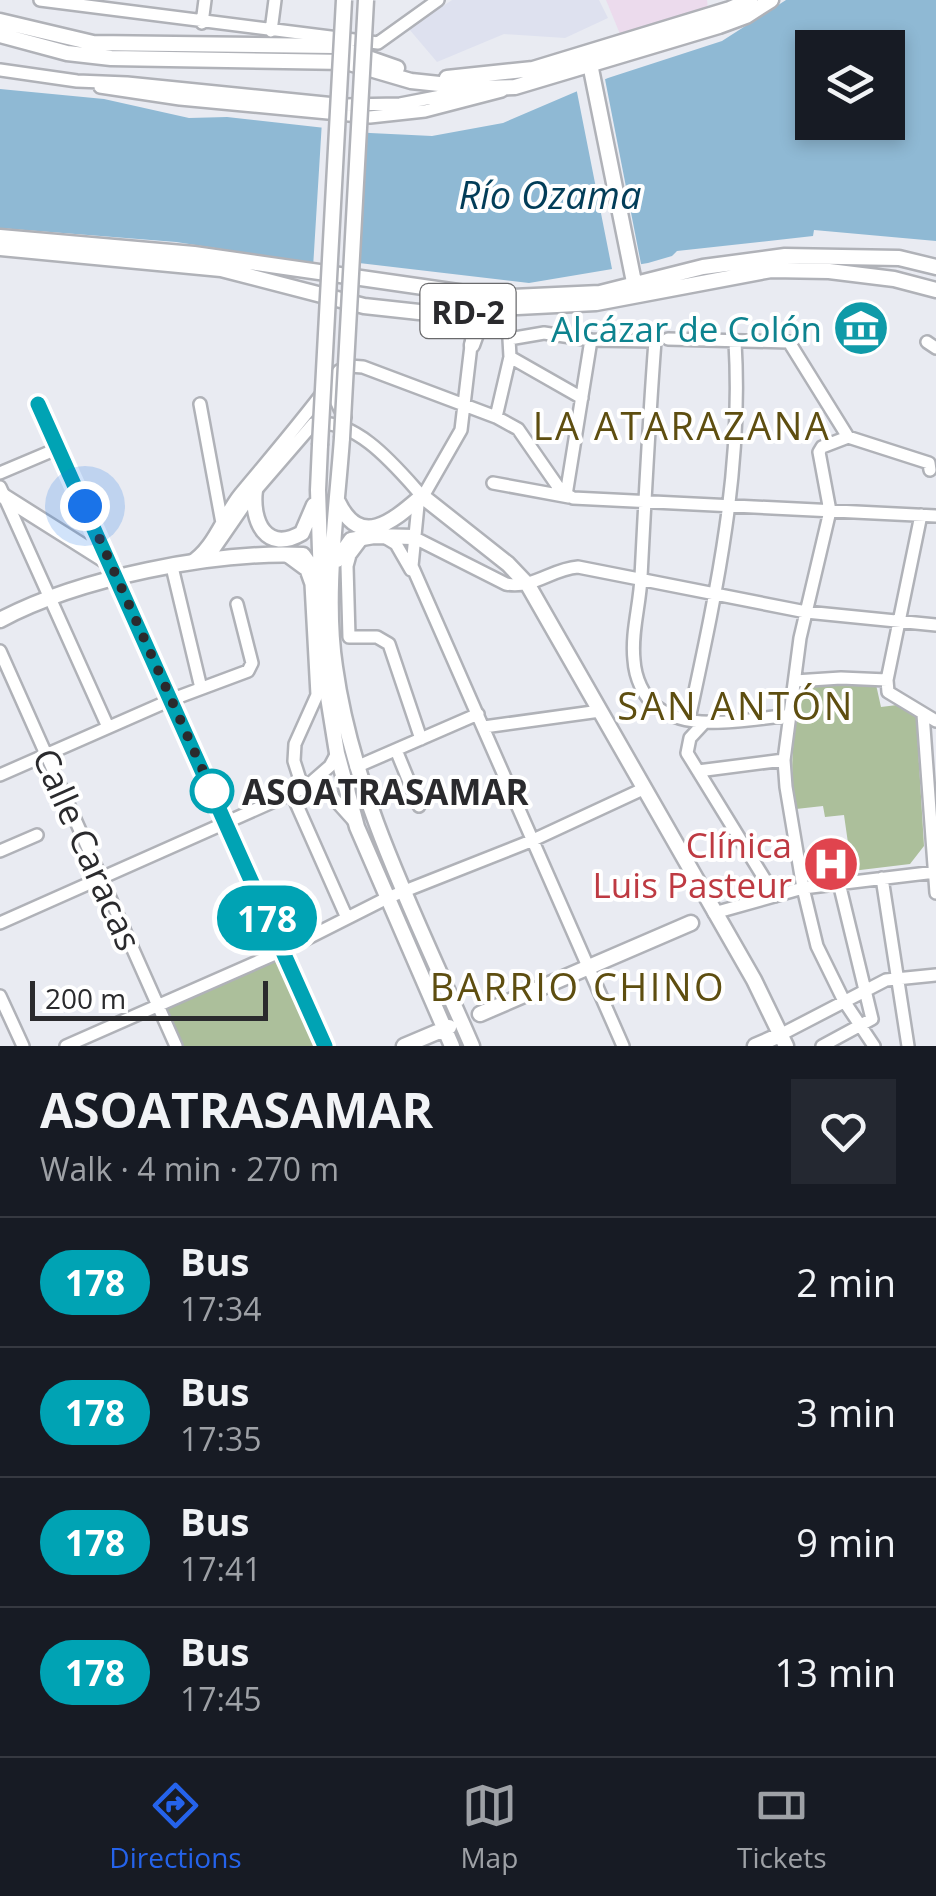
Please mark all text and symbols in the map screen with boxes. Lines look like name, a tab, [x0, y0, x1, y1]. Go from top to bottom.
map controls	[795, 30, 905, 140]
button: layers	[795, 30, 905, 140]
water label: Río Ozama	[459, 168, 641, 220]
road number: RD-2	[420, 284, 516, 338]
museum icon: Alcázar de Colón	[831, 298, 891, 358]
place label: Alcázar de Colón	[551, 305, 822, 352]
district label: LA ATARAZANA	[533, 399, 831, 451]
your location	[60, 481, 110, 531]
district label: SAN ANTÓN	[617, 679, 855, 731]
street label: Calle Caracas	[23, 741, 153, 957]
place label: ASOATRASAMAR	[242, 768, 530, 815]
marker: ASOATRASAMAR	[191, 770, 233, 812]
place label: Clínica Luis Pasteur	[593, 821, 792, 908]
hospital icon: Clínica Luis Pasteur	[801, 834, 861, 894]
line badge: 178	[210, 886, 324, 950]
text: 178	[237, 895, 297, 942]
district label: BARRIO CHINO	[430, 960, 726, 1012]
scale bar	[30, 976, 268, 1020]
text: 200 m	[45, 979, 126, 1017]
text: ASOATRASAMAR	[40, 1077, 433, 1142]
button: heart	[791, 1079, 896, 1184]
text: Walk · 4 min · 270 m	[40, 1147, 339, 1190]
text: Bus	[180, 1235, 249, 1287]
text: 2 min	[796, 1256, 896, 1308]
text: 178	[65, 1259, 125, 1306]
text: 17:34	[180, 1287, 262, 1330]
text: Bus	[180, 1365, 249, 1417]
text: 3 min	[796, 1386, 896, 1438]
text: 178	[65, 1389, 125, 1436]
text: 17:35	[180, 1417, 262, 1460]
text: Bus	[180, 1495, 249, 1547]
text: 9 min	[796, 1516, 896, 1568]
text: 178	[65, 1519, 125, 1566]
text: 17:41	[180, 1547, 262, 1590]
text: Bus	[180, 1625, 249, 1677]
text: 13 min	[775, 1646, 896, 1698]
text: 178	[65, 1649, 125, 1696]
text: 17:45	[180, 1677, 262, 1720]
tab: Directions	[109, 1778, 242, 1876]
tab: Map	[460, 1778, 518, 1876]
tab: Tickets	[737, 1778, 827, 1876]

